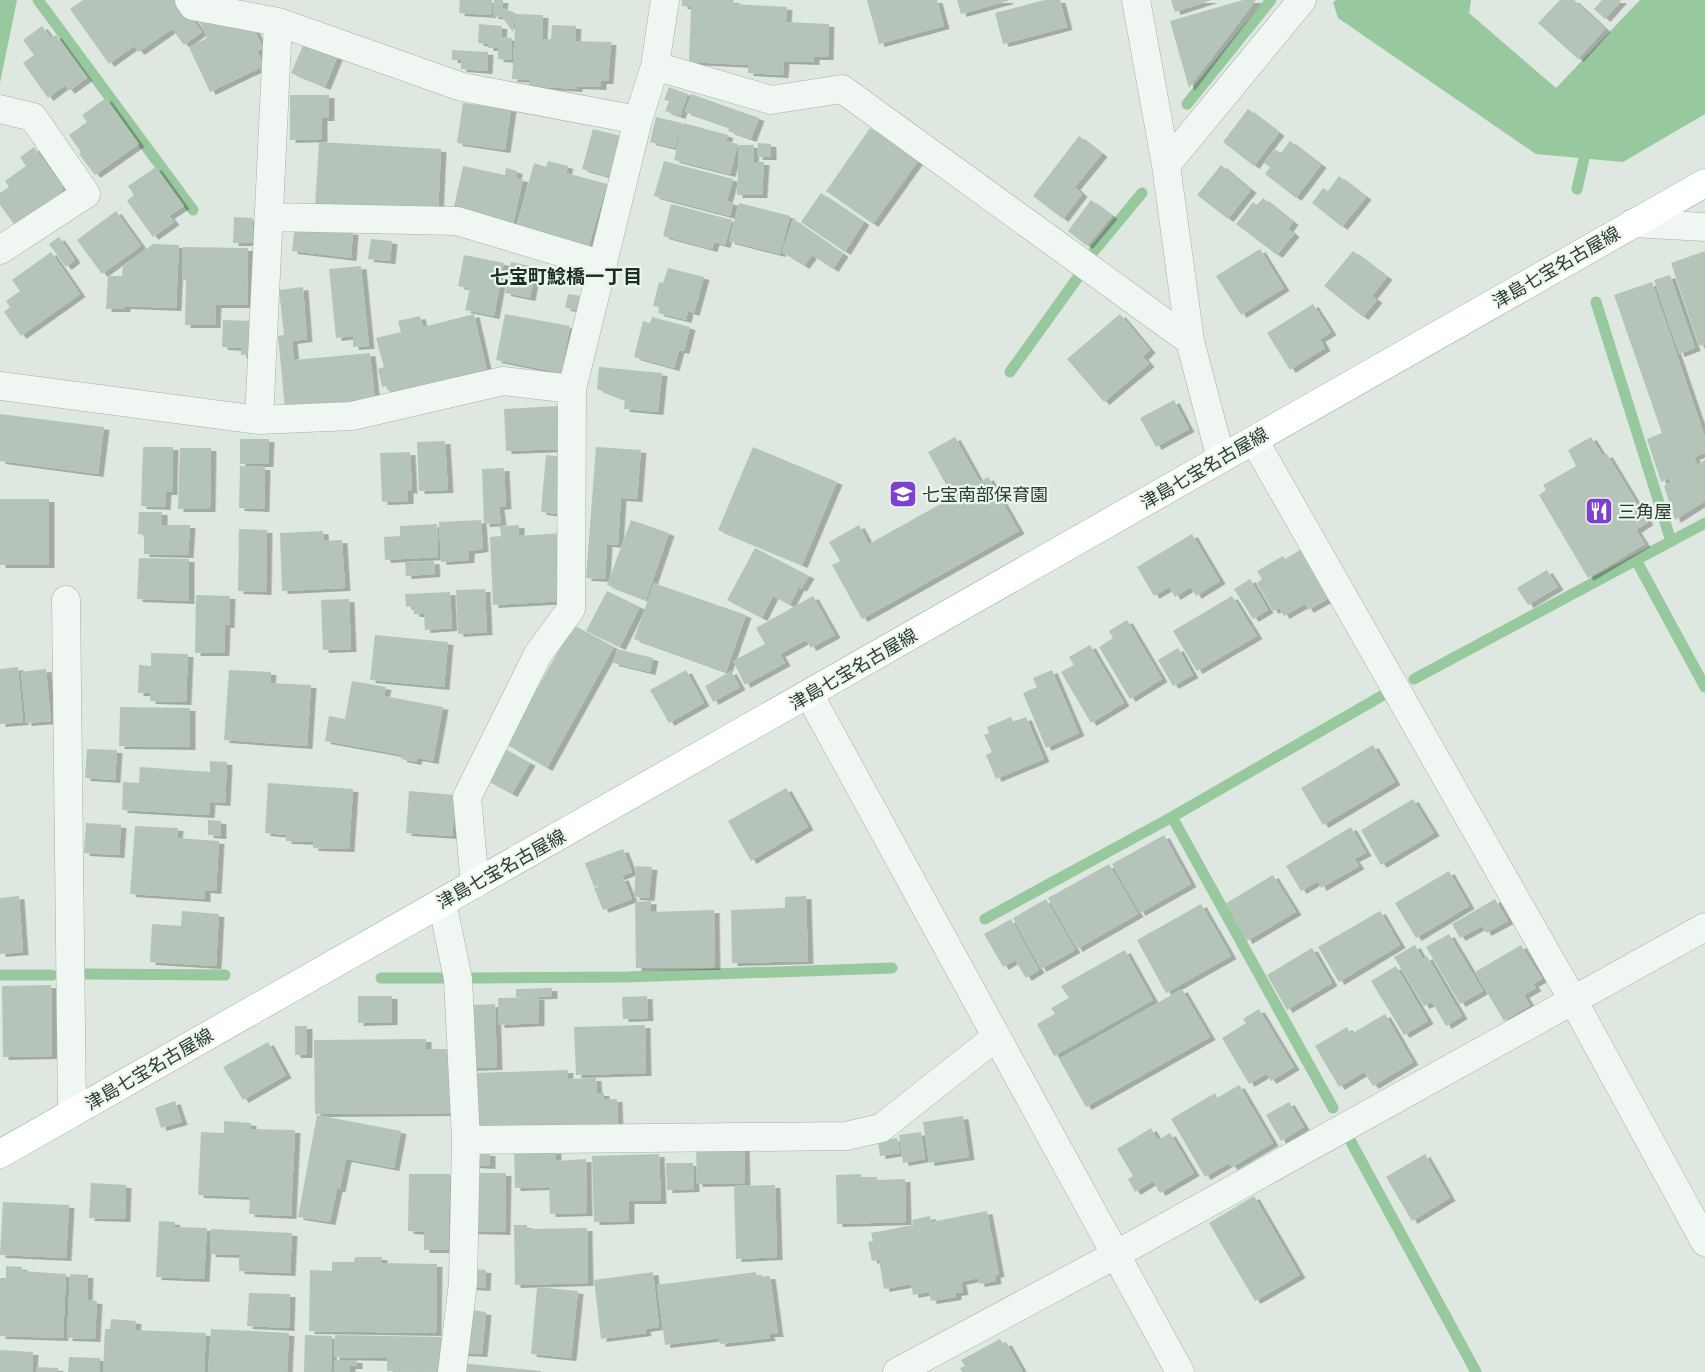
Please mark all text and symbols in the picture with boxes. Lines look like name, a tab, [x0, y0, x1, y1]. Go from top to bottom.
street label: 津島七宝名古屋線	[1488, 222, 1624, 312]
district label: 七宝町鯰橋一丁目	[490, 265, 642, 287]
street label: 津島七宝名古屋線	[1136, 423, 1272, 513]
school or university icon: 七宝南部保育園	[888, 479, 918, 509]
place label: 七宝南部保育園	[922, 484, 1048, 505]
restaurant icon: 三角屋	[1584, 496, 1614, 526]
place label: 三角屋	[1618, 501, 1672, 522]
street label: 津島七宝名古屋線	[785, 624, 921, 714]
street label: 津島七宝名古屋線	[433, 825, 569, 913]
street label: 津島七宝名古屋線	[81, 1024, 217, 1114]

